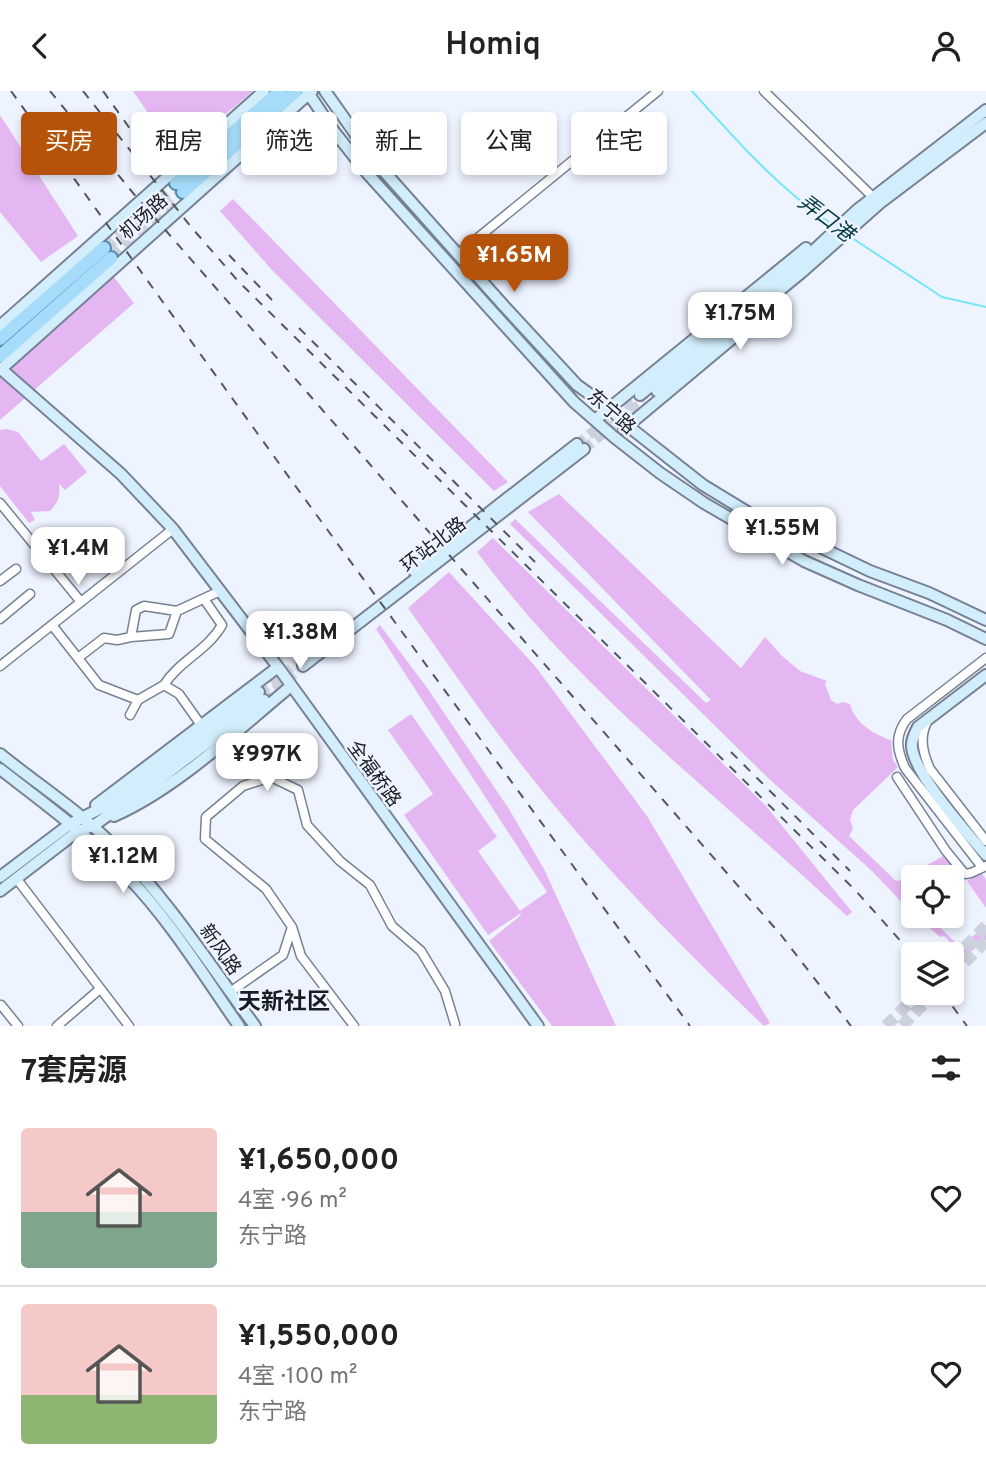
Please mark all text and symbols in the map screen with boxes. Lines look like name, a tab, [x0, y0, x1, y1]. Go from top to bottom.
text: Homiq	[445, 26, 541, 66]
icon: back	[21, 27, 59, 65]
icon: person	[927, 27, 965, 65]
chip: 买房	[21, 112, 117, 175]
chip: 租房	[131, 112, 227, 175]
chip: 筛选	[241, 112, 337, 175]
chip: 新上	[351, 112, 447, 175]
chip: 公寓	[461, 112, 557, 175]
chip: 住宅	[571, 112, 667, 175]
street label: 机场路	[115, 189, 174, 245]
water label: 弄口港	[792, 189, 861, 251]
pin: ¥1.65M	[457, 235, 571, 294]
text: ¥1.65M	[476, 242, 552, 271]
pin: ¥1.75M	[683, 293, 797, 352]
text: ¥1.75M	[704, 300, 776, 329]
street label: 东宁路	[581, 385, 640, 440]
pin: ¥1.55M	[725, 507, 839, 567]
street label: 环站北路	[397, 513, 472, 578]
text: ¥1.55M	[744, 515, 820, 544]
pin: ¥1.4M	[29, 527, 127, 587]
text: ¥1.4M	[47, 535, 109, 564]
pin: ¥1.38M	[243, 611, 357, 671]
text: ¥1.38M	[262, 619, 338, 648]
pin: ¥997K	[218, 733, 316, 793]
street label: 全福桥路	[341, 736, 405, 812]
text: ¥997K	[232, 741, 302, 770]
pin: ¥1.12M	[66, 835, 180, 895]
text: ¥1.12M	[88, 843, 158, 872]
map controls	[901, 865, 964, 1005]
button: locate	[901, 865, 964, 928]
street label: 新风路	[193, 920, 246, 980]
button: layers	[901, 942, 964, 1005]
district label: 天新社区	[238, 989, 330, 1018]
icon: filters	[927, 1049, 965, 1087]
text: 7套房源	[21, 1054, 127, 1091]
text: ¥1,650,000	[238, 1143, 399, 1180]
icon: home	[77, 1156, 161, 1240]
icon: heart	[927, 1179, 965, 1217]
text: 4室 · 96 m²	[238, 1187, 347, 1216]
text: 东宁路	[238, 1223, 307, 1252]
text: ¥1,550,000	[238, 1319, 399, 1356]
icon: home	[77, 1332, 161, 1416]
icon: heart	[927, 1355, 965, 1393]
text: 4室 · 100 m²	[238, 1363, 357, 1392]
text: 东宁路	[238, 1399, 307, 1428]

